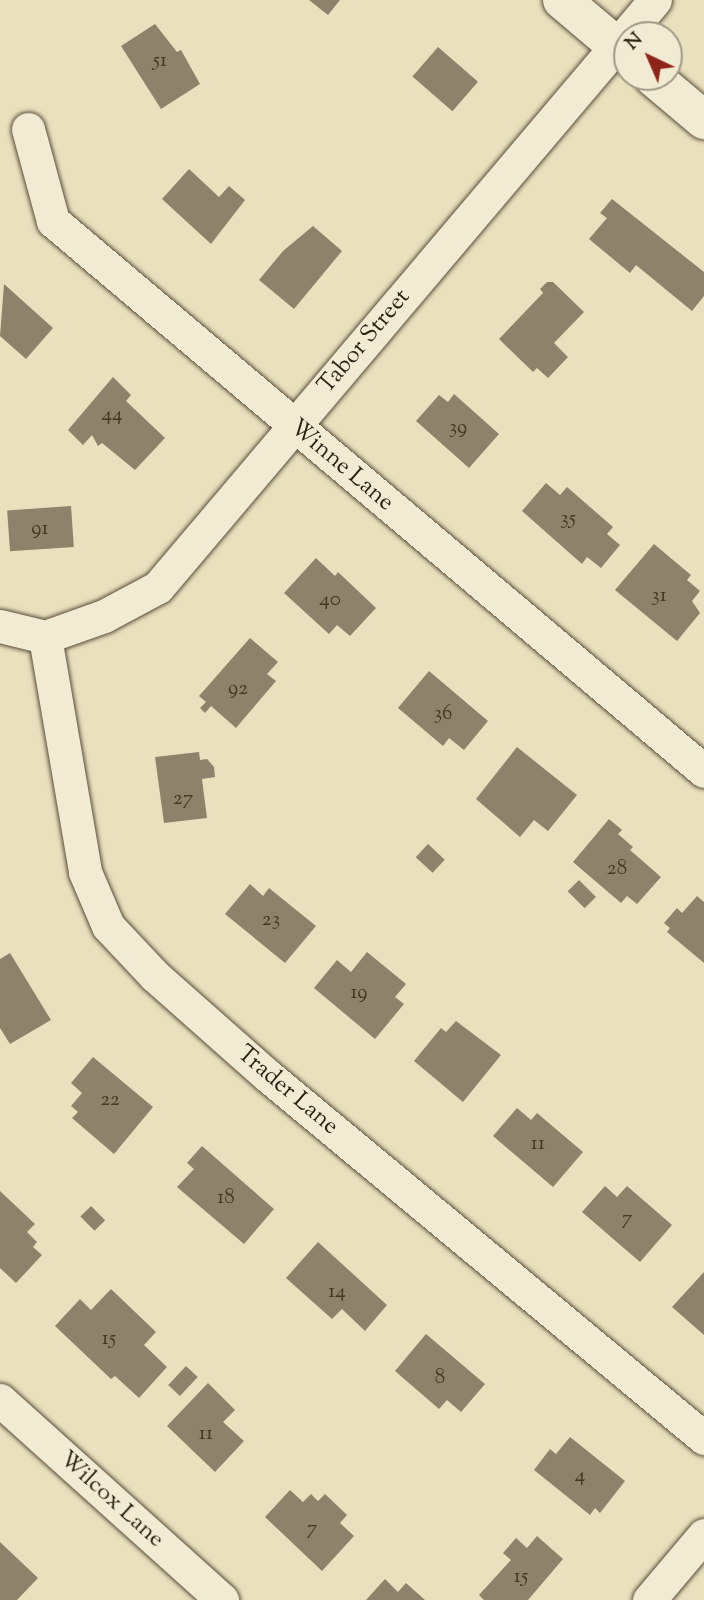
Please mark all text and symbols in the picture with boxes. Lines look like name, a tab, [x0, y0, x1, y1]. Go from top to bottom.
north arrow	[613, 21, 683, 91]
text: N	[620, 27, 649, 57]
house number: 51	[153, 48, 167, 74]
street label: Tabor Street	[313, 284, 417, 400]
house number: 44	[101, 402, 123, 428]
street label: Winne Lane	[283, 414, 399, 518]
house number: 39	[449, 415, 467, 441]
house number: 35	[560, 506, 576, 532]
house number: 91	[31, 516, 49, 542]
house number: 31	[651, 583, 667, 609]
house number: 40	[319, 587, 341, 613]
house number: 92	[228, 676, 248, 702]
house number: 36	[434, 701, 452, 727]
house number: 27	[173, 786, 193, 812]
house number: 28	[607, 856, 627, 882]
house number: 23	[262, 907, 280, 933]
house number: 19	[350, 980, 368, 1006]
street label: Trader Lane	[230, 1040, 344, 1142]
house number: 22	[100, 1087, 120, 1113]
house number: 11	[531, 1131, 545, 1157]
house number: 18	[217, 1185, 235, 1211]
house number: 7	[622, 1206, 632, 1232]
house number: 14	[328, 1279, 346, 1305]
house number: 15	[102, 1326, 116, 1352]
house number: 8	[435, 1365, 445, 1391]
house number: 11	[199, 1421, 213, 1447]
street label: Wilcox Lane	[53, 1445, 169, 1555]
house number: 4	[575, 1463, 585, 1489]
house number: 7	[307, 1516, 317, 1542]
house number: 15	[514, 1564, 528, 1590]

